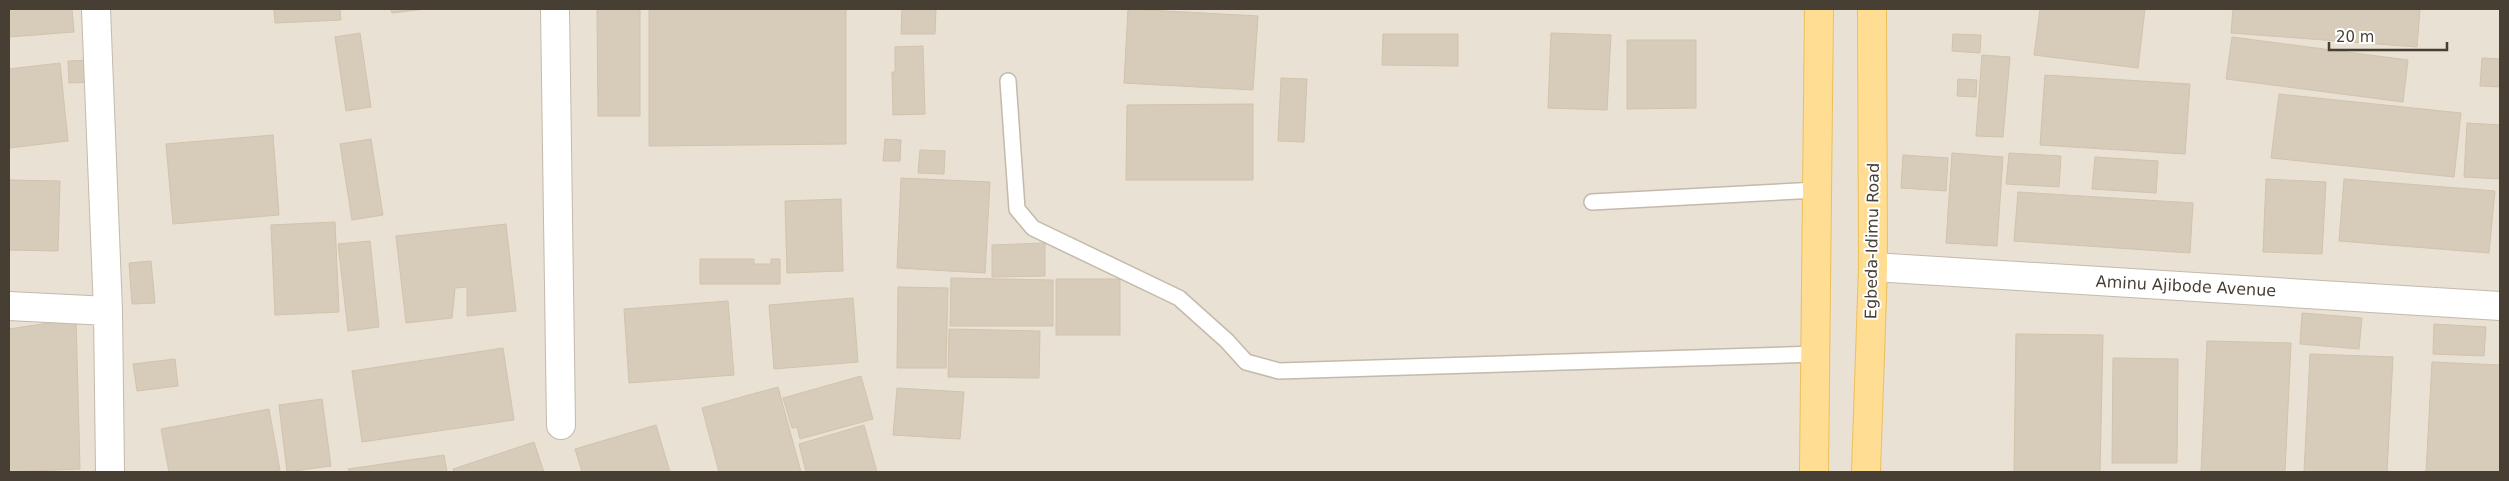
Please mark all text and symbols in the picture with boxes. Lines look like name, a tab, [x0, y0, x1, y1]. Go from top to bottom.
scale bar	[2329, 20, 2446, 52]
text: 20 m	[2336, 28, 2374, 46]
street label: Egbeda-Idimu Road	[1861, 163, 1883, 319]
street label: Aminu Ajibode Avenue	[2095, 272, 2277, 300]

